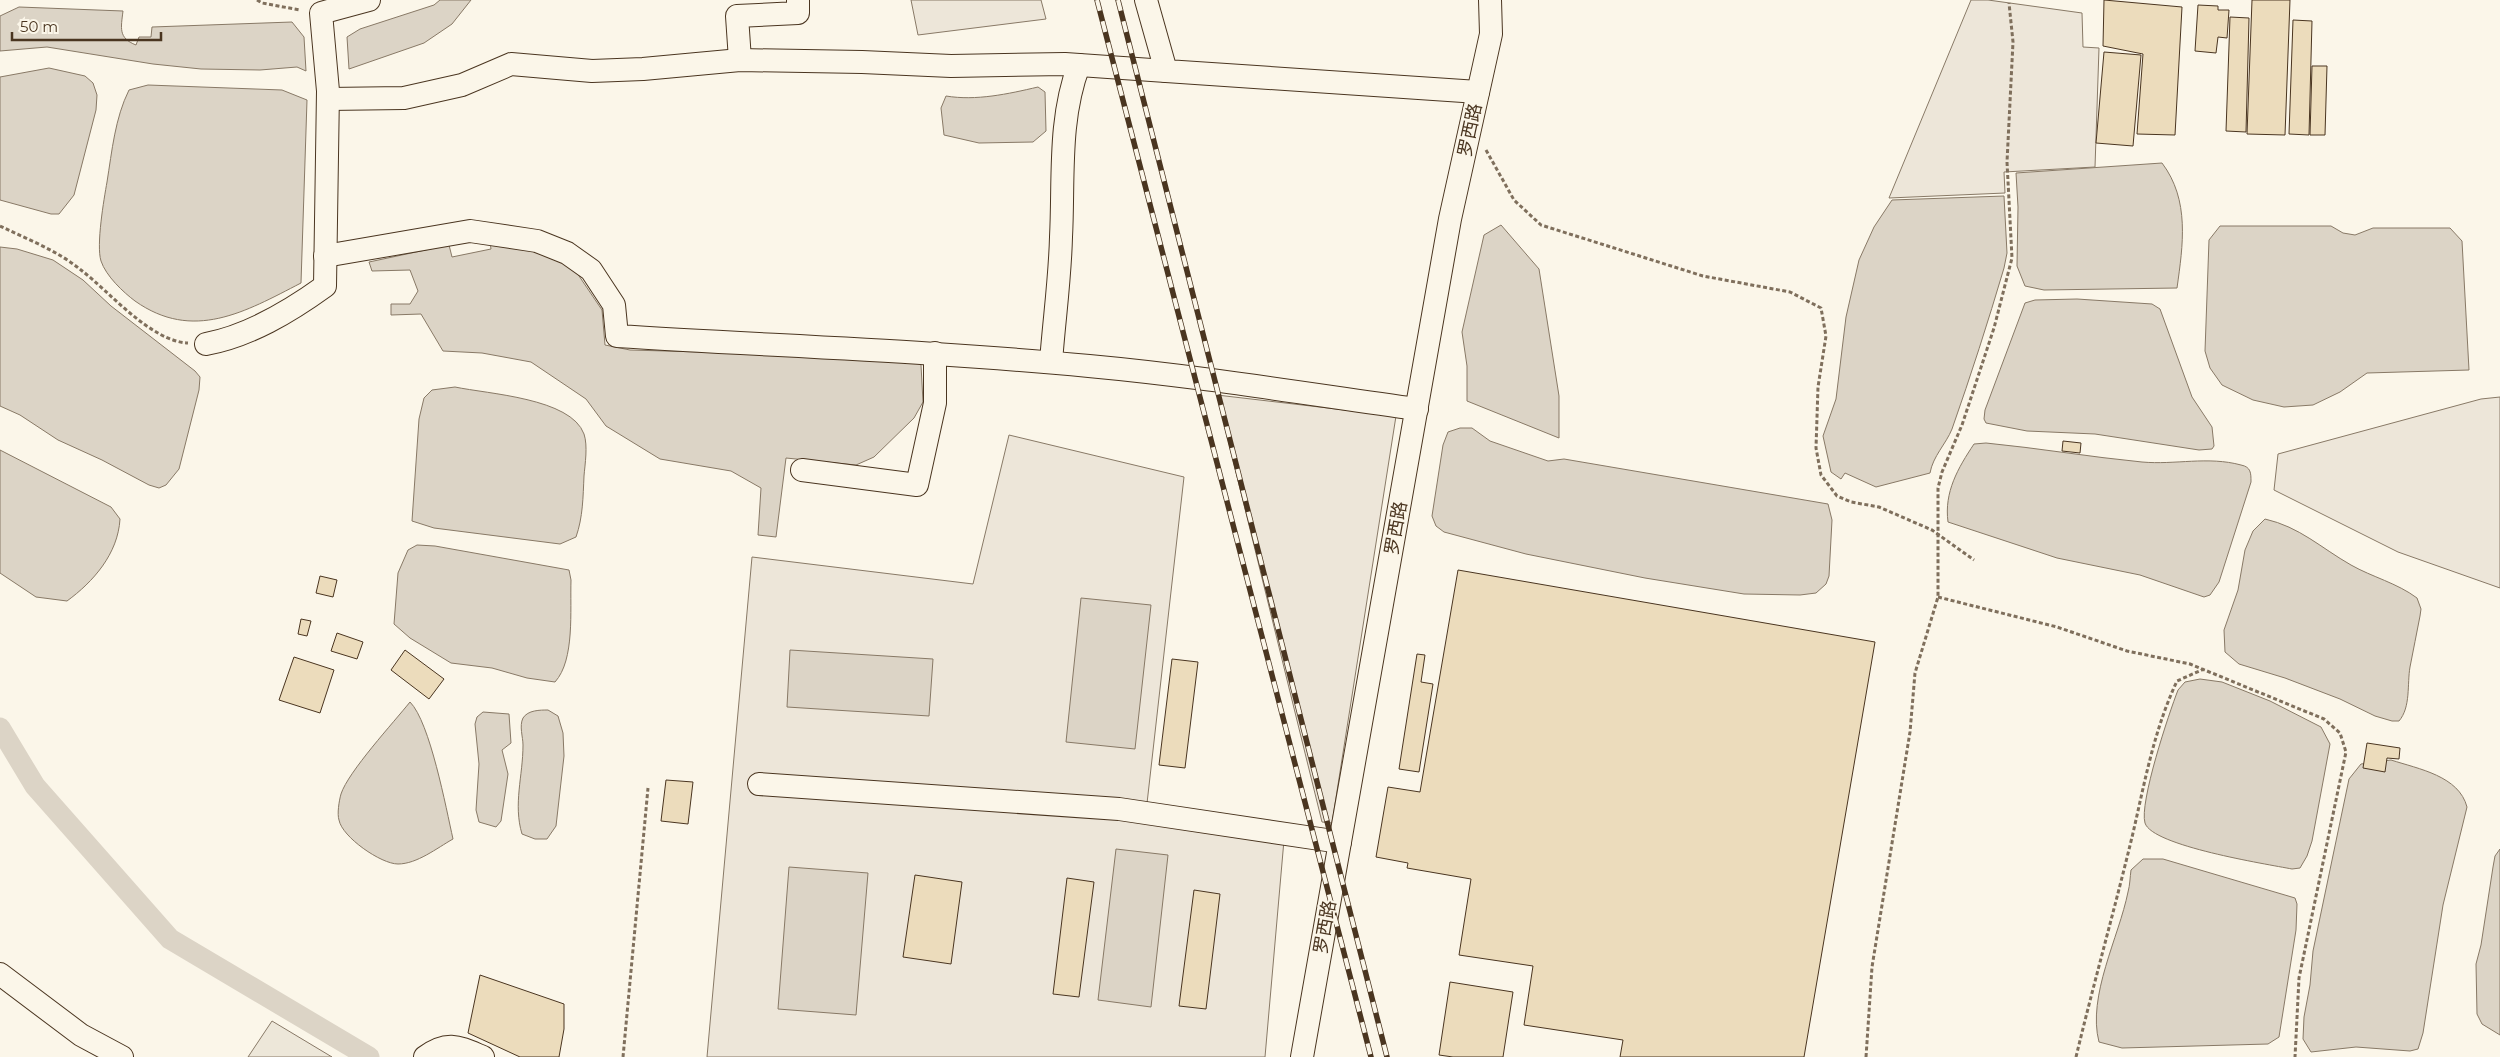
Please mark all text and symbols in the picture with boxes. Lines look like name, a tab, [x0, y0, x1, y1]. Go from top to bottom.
scale bar	[12, 10, 161, 42]
text: 50 m	[20, 17, 58, 36]
street label: 罗西路	[1454, 101, 1486, 159]
street label: 罗西路	[1380, 500, 1412, 556]
street label: 罗西路	[1309, 899, 1341, 955]

